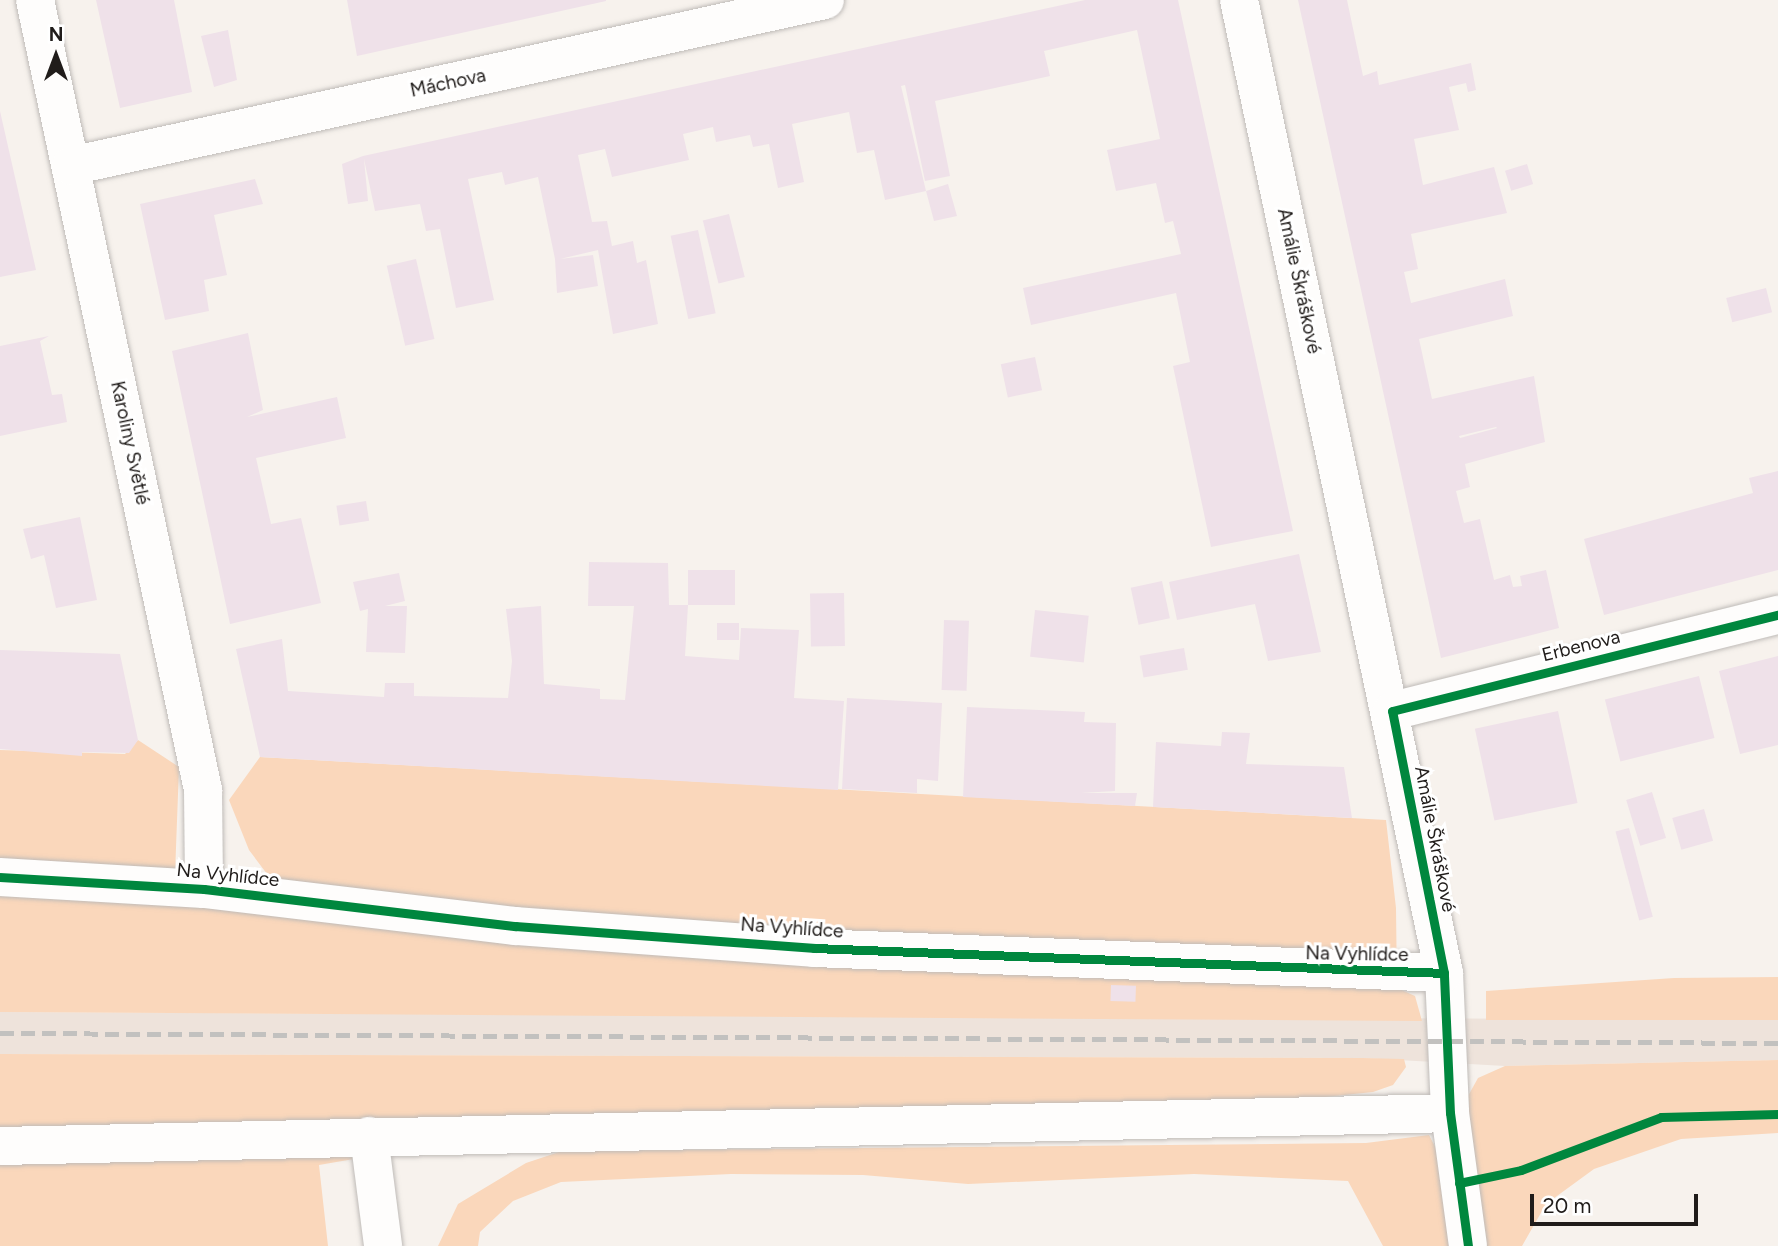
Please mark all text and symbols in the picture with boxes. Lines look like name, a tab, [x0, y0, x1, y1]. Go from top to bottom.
north arrow	[21, 21, 91, 91]
text: N	[49, 23, 63, 46]
street label: Máchova	[408, 64, 488, 102]
street label: Amálie Škráškové	[1272, 206, 1326, 356]
street label: Karoliny Světlé	[106, 379, 154, 507]
street label: Erbenova	[1539, 625, 1623, 667]
street label: Amálie Škráškové	[1410, 764, 1460, 914]
street label: Na Vyhlídce	[175, 858, 281, 892]
street label: Na Vyhlídce	[740, 913, 844, 943]
street label: Na Vyhlídce	[1305, 942, 1409, 966]
scale bar	[1533, 1180, 1701, 1224]
text: 20 m	[1543, 1193, 1591, 1218]

